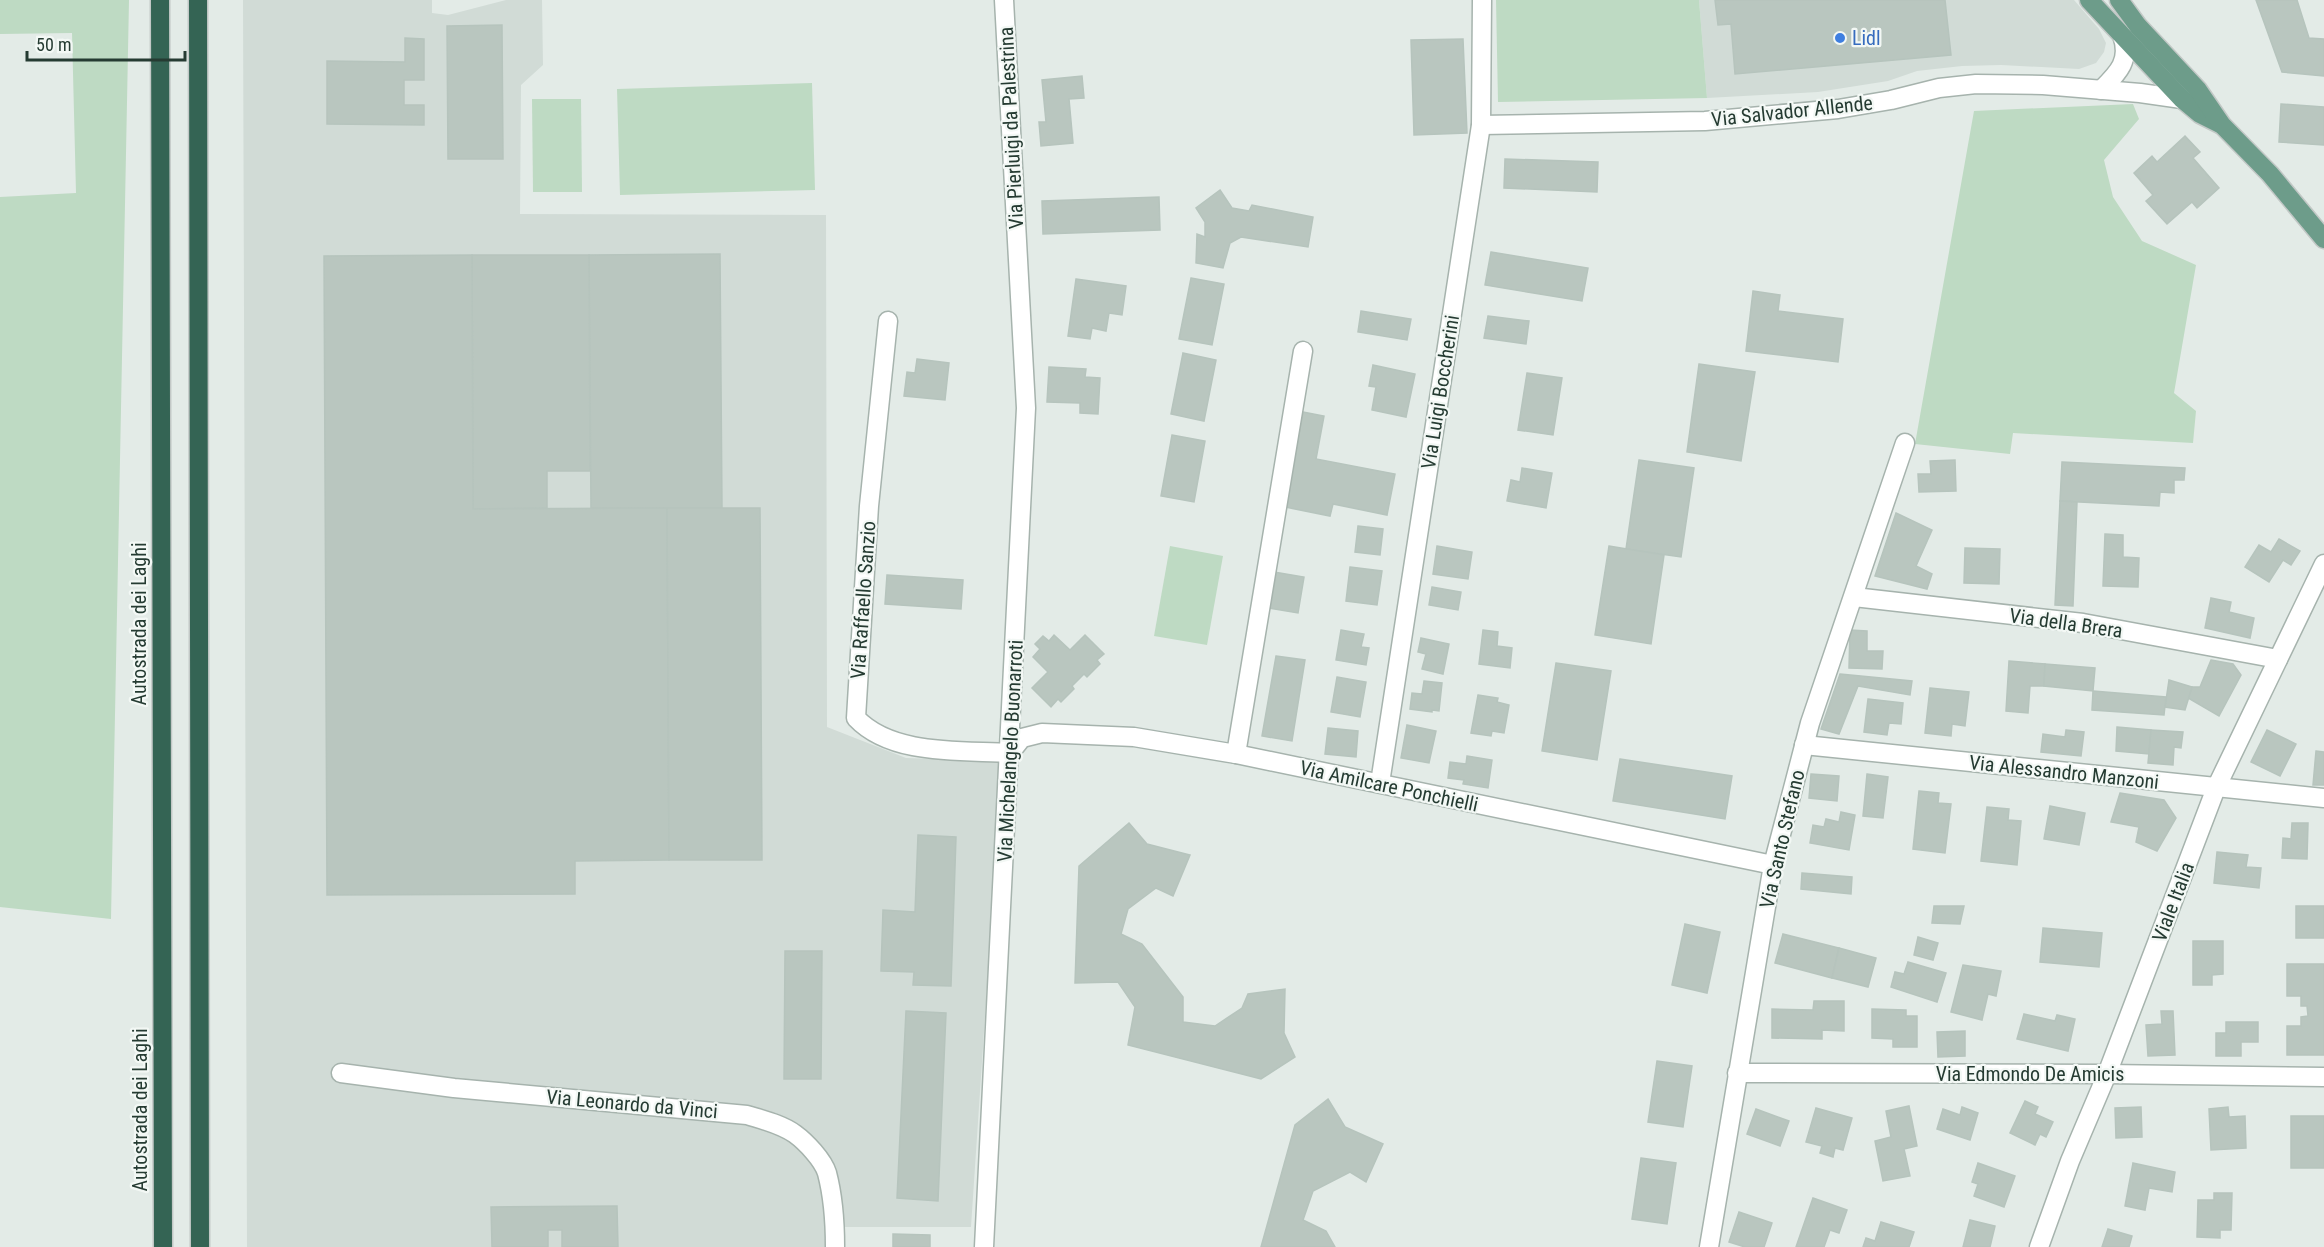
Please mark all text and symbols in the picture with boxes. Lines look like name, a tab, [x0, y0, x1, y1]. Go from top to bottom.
scale bar	[27, 24, 184, 62]
street label: Via Pierluigi da Palestrina	[994, 26, 1028, 230]
place label: Lidl	[1852, 26, 1881, 50]
marker: Lidl	[1833, 31, 1847, 45]
text: 50 m	[36, 34, 71, 55]
street label: Via Salvador Allende	[1710, 91, 1874, 131]
street label: Via Luigi Boccherini	[1416, 313, 1464, 471]
street label: Via Raffaello Sanzio	[845, 520, 881, 680]
street label: Autostrada dei Laghi	[127, 543, 151, 705]
street label: Via della Brera	[2008, 603, 2124, 643]
street label: Via Michelangelo Buonarroti	[992, 639, 1028, 863]
street label: Via Alessandro Manzoni	[1968, 750, 2160, 794]
street label: Via Amilcare Ponchielli	[1298, 755, 1480, 817]
street label: Via Santo Stefano	[1754, 767, 1810, 911]
street label: Viale Italia	[2147, 859, 2199, 945]
street label: Autostrada dei Laghi	[128, 1029, 152, 1191]
street label: Via Edmondo De Amicis	[1936, 1062, 2124, 1086]
street label: Via Leonardo da Vinci	[545, 1085, 719, 1123]

